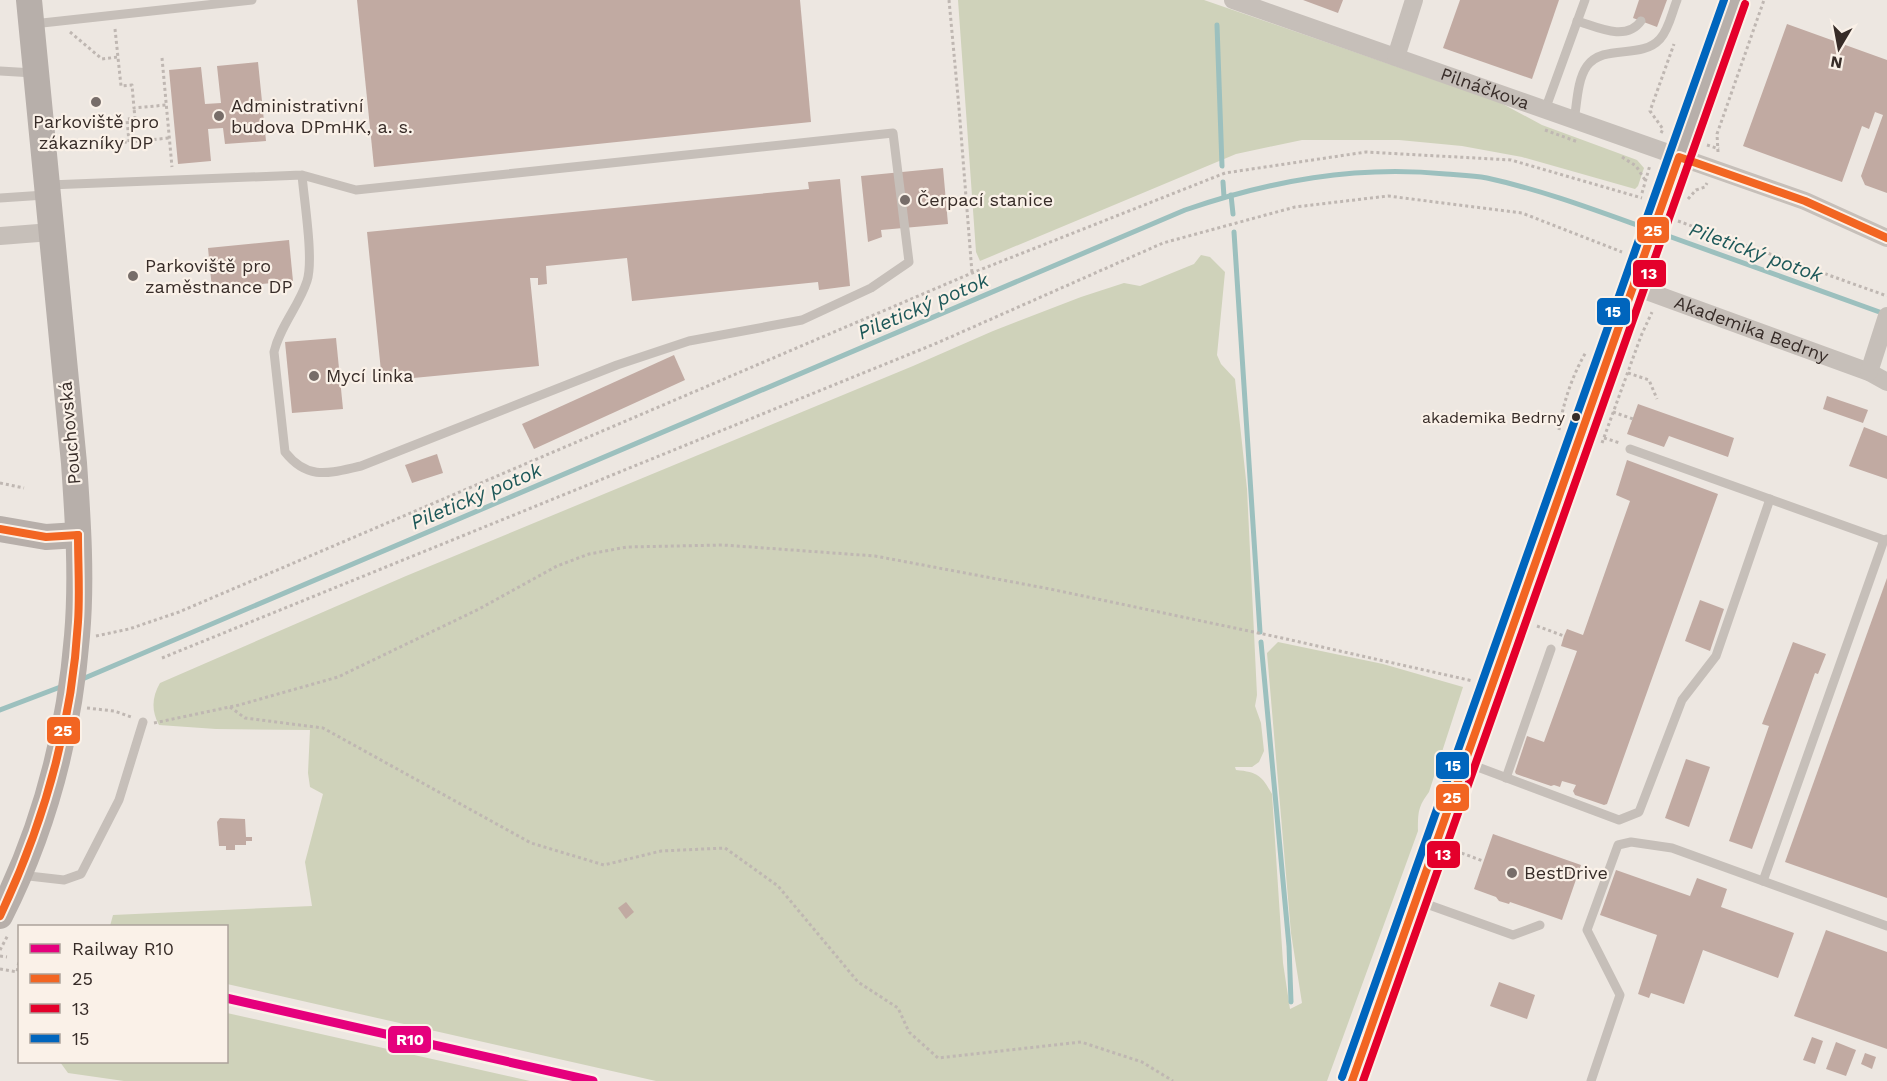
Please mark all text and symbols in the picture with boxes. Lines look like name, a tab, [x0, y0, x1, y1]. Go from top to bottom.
north arrow	[1809, 18, 1869, 78]
text: N	[1829, 52, 1844, 73]
street label: Pilnáčkova	[1438, 63, 1532, 113]
marker: Parkoviště pro zákazníky DP	[89, 95, 103, 109]
place label: Administrativní budova DPmHK, a. s.	[231, 95, 413, 137]
marker: Administrativní budova DPmHK, a. s.	[212, 109, 226, 123]
place label: Parkoviště pro zákazníky DP	[33, 111, 159, 153]
place label: Čerpací stanice	[917, 189, 1053, 210]
marker: Čerpací stanice	[898, 193, 912, 207]
line badge: 25	[1636, 216, 1670, 244]
water label: Piletický potok	[1686, 217, 1827, 288]
text: 25	[1644, 221, 1662, 240]
place label: Parkoviště pro zaměstnance DP	[145, 255, 292, 297]
line badge: 13	[1632, 259, 1667, 288]
text: 13	[1641, 264, 1657, 283]
water label: Piletický potok	[854, 267, 993, 344]
marker: Parkoviště pro zaměstnance DP	[126, 269, 140, 283]
street label: Akademika Bedrny	[1672, 291, 1832, 367]
line badge: 15	[1596, 297, 1631, 326]
text: 15	[1605, 302, 1621, 321]
place label: Mycí linka	[326, 365, 413, 386]
marker: Mycí linka	[307, 369, 321, 383]
street label: Pouchovská	[55, 381, 84, 486]
place label: akademika Bedrny	[1422, 408, 1566, 427]
marker: akademika Bedrny	[1570, 411, 1582, 423]
water label: Piletický potok	[407, 457, 546, 534]
line badge: 25	[46, 716, 81, 745]
text: 25	[54, 721, 72, 740]
line badge: 15	[1435, 751, 1470, 780]
text: 15	[1445, 756, 1461, 775]
line badge: 25	[1435, 783, 1470, 812]
text: 25	[1443, 788, 1461, 807]
line badge: 13	[1426, 840, 1461, 869]
text: 13	[1435, 845, 1451, 864]
place label: BestDrive	[1524, 862, 1608, 883]
marker: BestDrive	[1505, 866, 1519, 880]
legend	[18, 925, 228, 1063]
text: Railway R10	[72, 938, 174, 959]
text: 25	[72, 968, 93, 989]
text: 13	[72, 998, 90, 1019]
line badge: R10	[387, 1025, 432, 1054]
text: 15	[72, 1028, 90, 1049]
text: R10	[396, 1030, 424, 1049]

